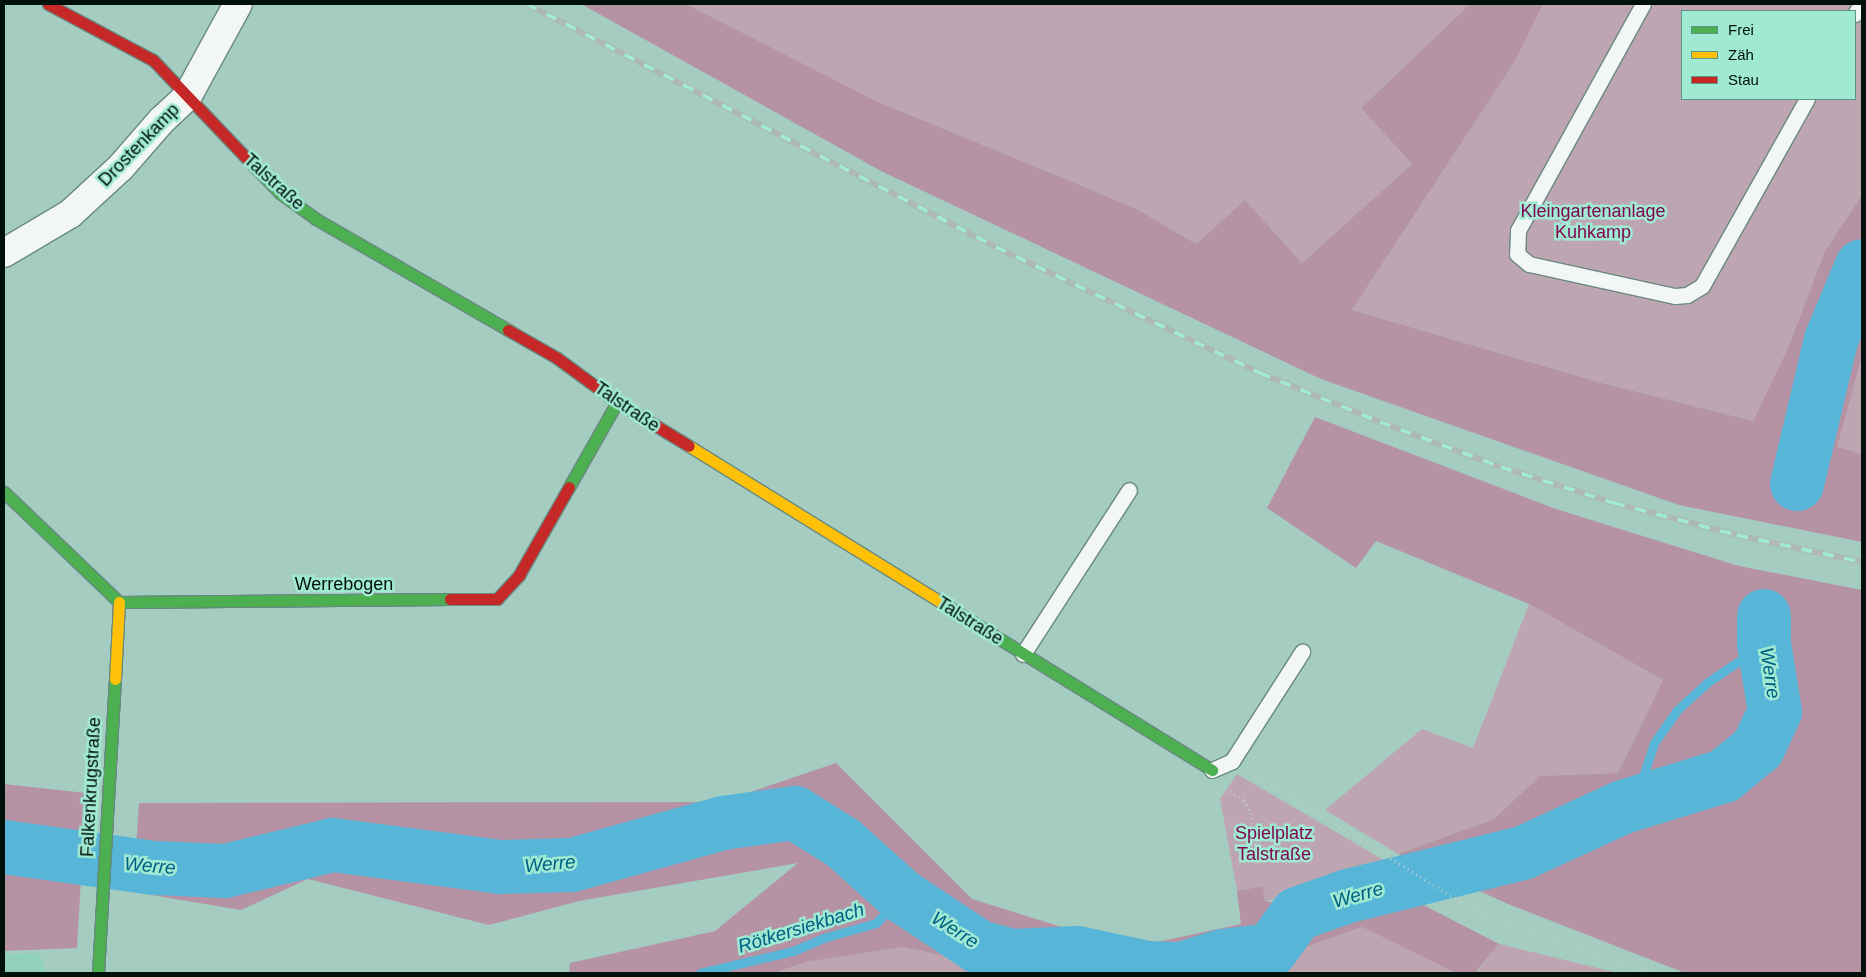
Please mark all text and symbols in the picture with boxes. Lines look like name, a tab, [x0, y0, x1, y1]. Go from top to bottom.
legend	[1681, 10, 1856, 100]
text: Frei	[1728, 21, 1754, 38]
text: Zäh	[1728, 46, 1754, 63]
text: Stau	[1728, 71, 1759, 88]
street label: Drostenkamp	[94, 99, 184, 191]
street label: Talstraße	[239, 149, 309, 215]
park label: Kleingartenanlage Kuhkamp	[1520, 201, 1666, 243]
street label: Talstraße	[590, 377, 664, 437]
street label: Werrebogen	[295, 573, 393, 595]
street label: Talstraße	[933, 592, 1007, 650]
water label: Werre	[1755, 646, 1785, 700]
street label: Falkenkrugstraße	[77, 717, 105, 857]
park label: Spielplatz Talstraße	[1235, 823, 1313, 866]
water label: Werre	[523, 850, 577, 878]
water label: Werre	[123, 852, 177, 880]
water label: Werre	[1330, 877, 1386, 913]
water label: Rötkersiekbach	[735, 898, 867, 958]
water label: Werre	[927, 907, 983, 953]

